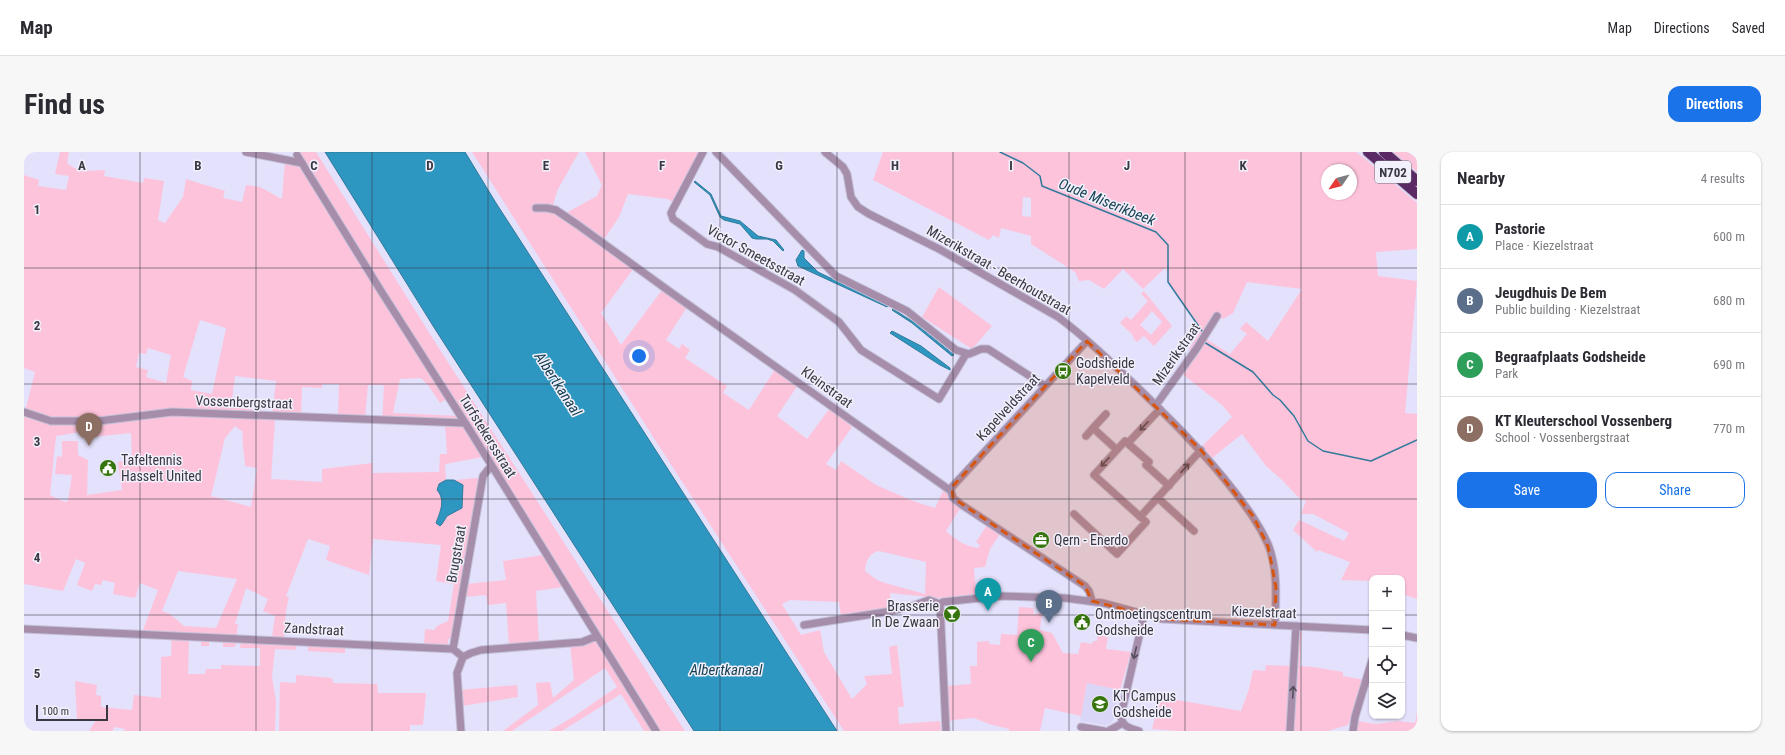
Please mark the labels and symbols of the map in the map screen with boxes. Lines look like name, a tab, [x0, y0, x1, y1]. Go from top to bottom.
text: A	[78, 158, 86, 173]
text: B	[194, 158, 202, 173]
text: C	[310, 158, 318, 173]
text: D	[426, 158, 434, 173]
text: E	[543, 158, 550, 173]
text: F	[659, 158, 665, 173]
text: G	[775, 158, 783, 173]
text: H	[891, 158, 899, 173]
text: I	[1009, 158, 1013, 173]
text: J	[1124, 158, 1130, 173]
text: K	[1239, 158, 1247, 173]
road number: N702	[1375, 161, 1411, 183]
north arrow	[1321, 164, 1357, 200]
water label: Oude Miserikbeek	[1056, 174, 1158, 230]
text: 1	[34, 202, 40, 217]
street label: Victor Smeetsstraat	[704, 221, 808, 289]
street label: Mizerikstraat - Beerhoutstraat	[924, 222, 1074, 318]
text: 2	[34, 318, 41, 333]
street label: Mizerikstraat	[1149, 320, 1203, 388]
your location	[629, 346, 649, 366]
water label: Albertkanaal	[530, 348, 586, 420]
place label: Godsheide Kapelveld	[1076, 355, 1135, 387]
bus stop icon: Godsheide Kapelveld	[1053, 361, 1073, 381]
street label: Kleinstraat	[798, 363, 856, 411]
street label: Kapelveldstraat	[973, 370, 1043, 444]
street label: Vossenbergstraat	[195, 392, 293, 412]
street label: Turfstekersstraat	[456, 392, 520, 480]
pin: D	[76, 413, 102, 446]
one-way arrow	[1139, 421, 1149, 431]
text: 3	[34, 434, 40, 449]
place label: Tafeltennis Hasselt United	[121, 452, 202, 484]
one-way arrow	[1101, 457, 1110, 467]
public building icon: Tafeltennis Hasselt United	[98, 458, 118, 478]
one-way arrow	[1181, 463, 1190, 473]
street label: Brugstraat	[443, 524, 469, 584]
office icon: Qern - Enerdo	[1031, 530, 1051, 550]
place label: Qern - Enerdo	[1054, 532, 1128, 548]
text: 4	[34, 550, 41, 565]
pin: A	[975, 578, 1001, 611]
pin: B	[1036, 590, 1062, 623]
place label: Brasserie In De Zwaan	[871, 598, 939, 630]
street label: Kiezelstraat	[1231, 603, 1297, 621]
bar icon: Brasserie In De Zwaan	[942, 604, 962, 624]
place label: Ontmoetingscentrum Godsheide	[1095, 606, 1211, 638]
public building icon: Ontmoetingscentrum Godsheide	[1072, 612, 1092, 632]
street label: Zandstraat	[284, 619, 344, 639]
pin: C	[1018, 629, 1044, 662]
one-way arrow	[1131, 646, 1138, 659]
water label: Albertkanaal	[689, 661, 763, 679]
text: 5	[34, 666, 41, 681]
one-way arrow	[1290, 686, 1297, 699]
place label: KT Campus Godsheide	[1113, 688, 1176, 720]
school or university icon: KT Campus Godsheide	[1090, 694, 1110, 714]
scale bar	[36, 703, 108, 722]

